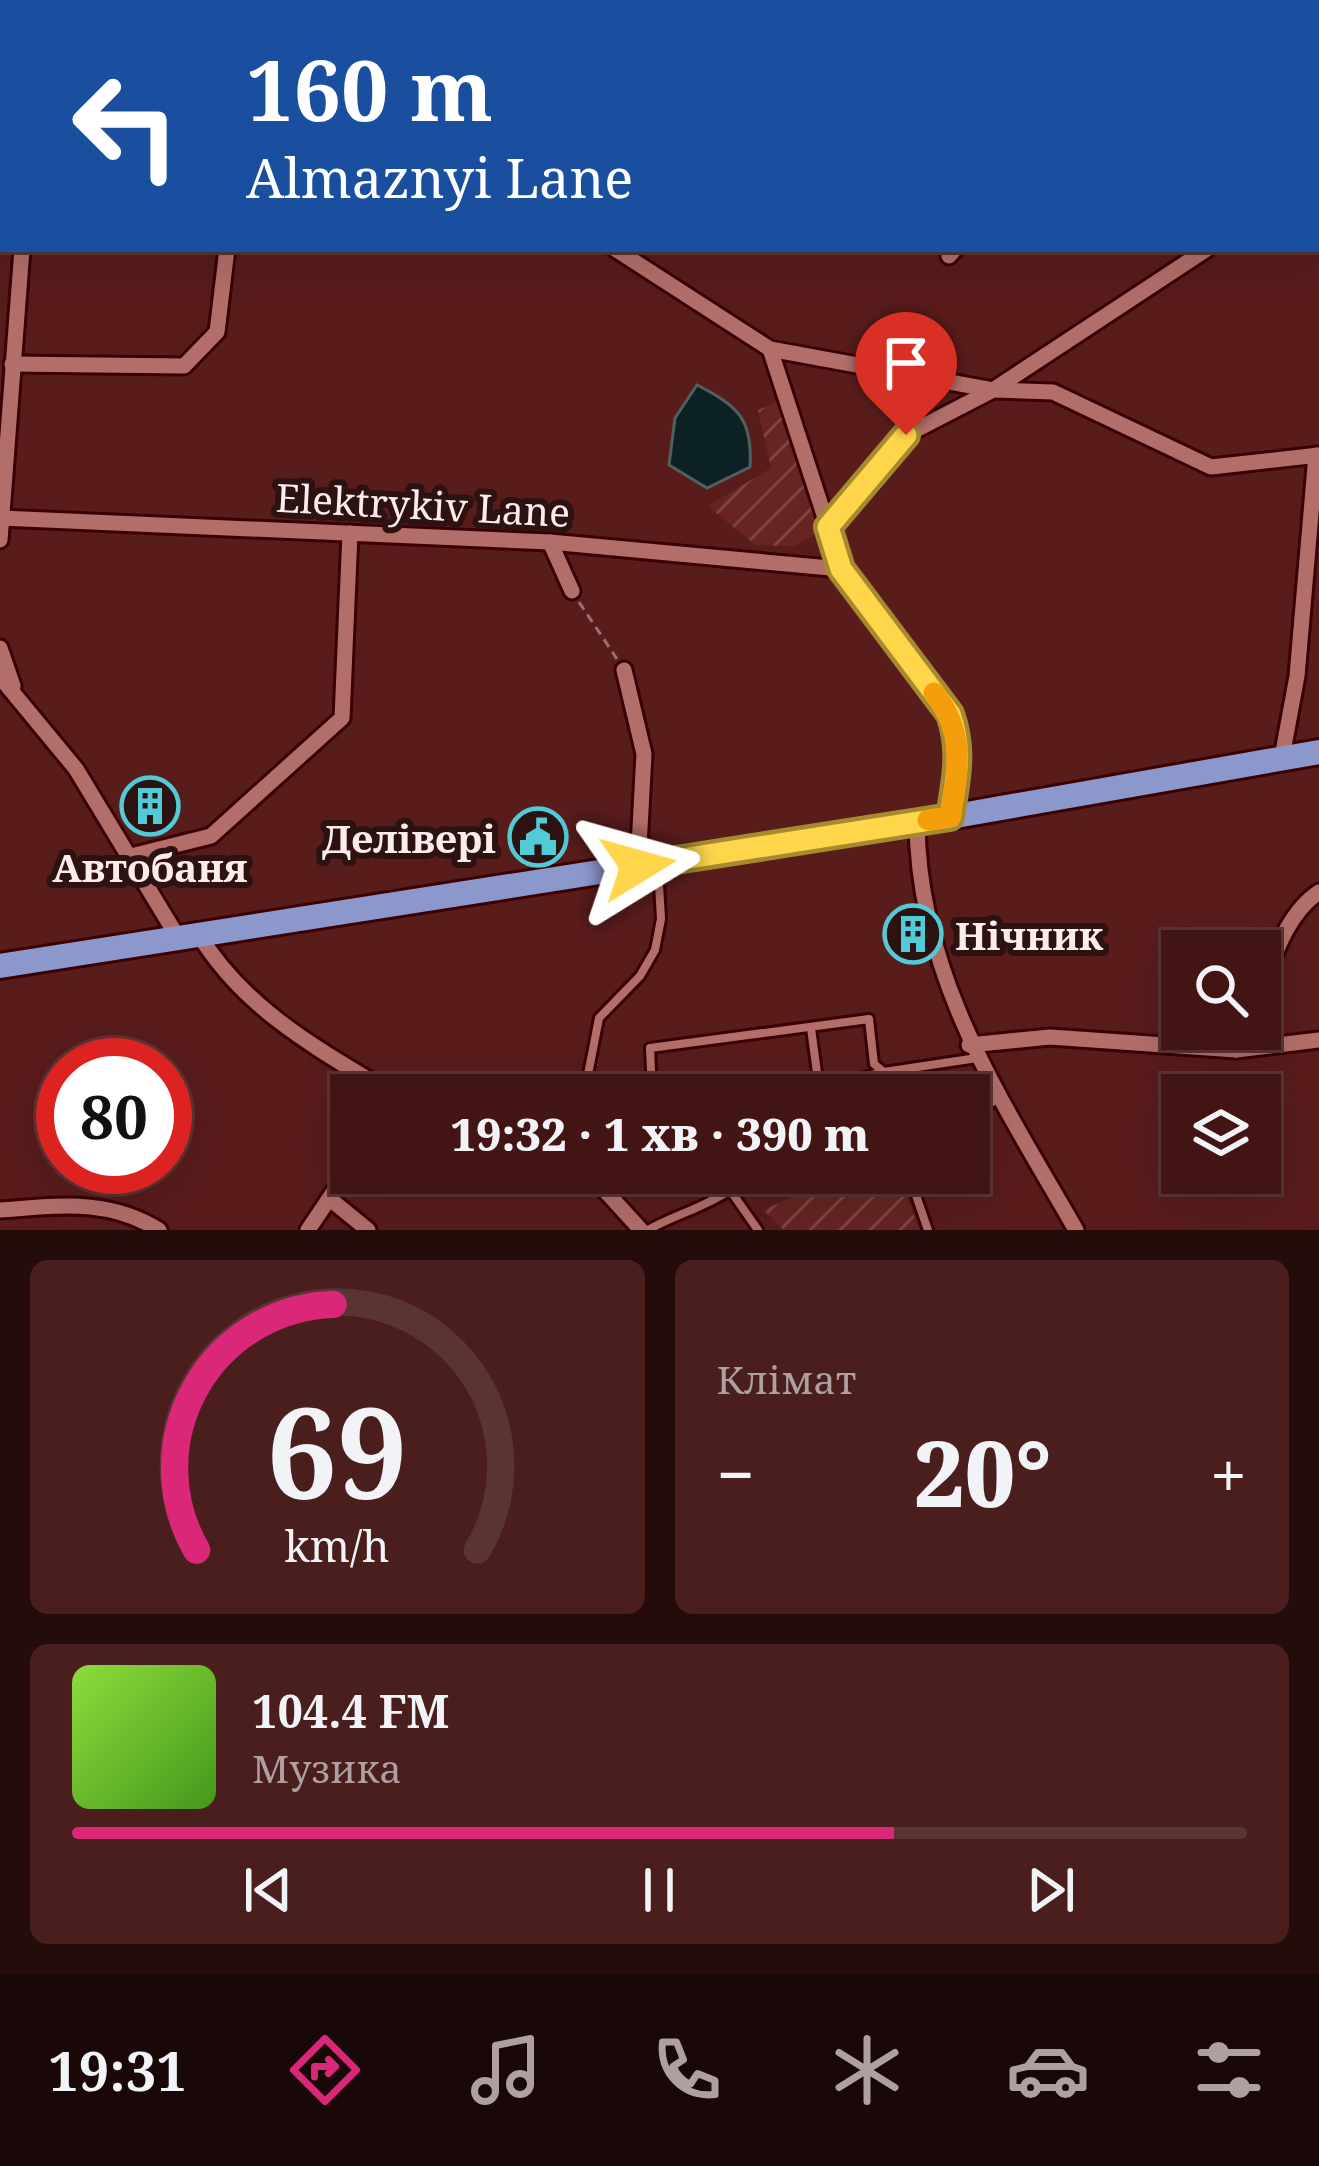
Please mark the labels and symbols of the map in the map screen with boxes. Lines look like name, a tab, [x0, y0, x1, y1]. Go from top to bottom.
pin	[855, 312, 957, 435]
street label: Elektrykiv Lane	[275, 470, 571, 538]
building icon: Автобаня	[119, 775, 181, 837]
position arrow	[575, 803, 701, 929]
public building icon: Делівері	[507, 806, 569, 868]
place label: Делівері	[322, 811, 496, 864]
place label: Автобаня	[53, 840, 248, 893]
building icon: Нічник	[882, 903, 944, 965]
place label: Нічник	[955, 908, 1104, 961]
speed limit sign: 80	[36, 1038, 192, 1194]

